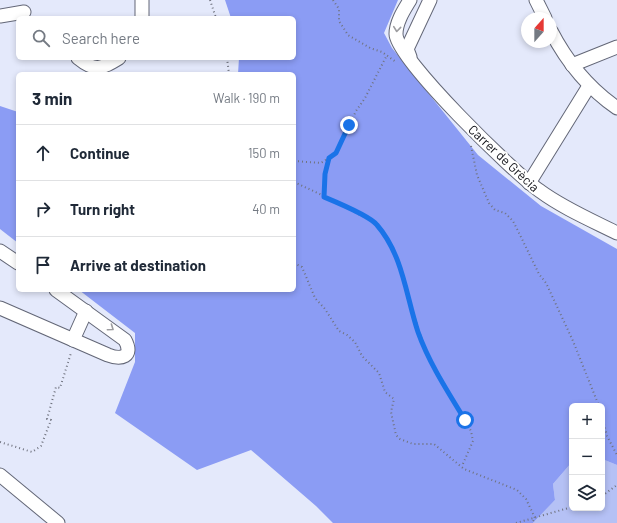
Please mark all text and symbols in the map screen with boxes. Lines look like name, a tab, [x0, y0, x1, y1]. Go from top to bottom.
north arrow	[521, 12, 557, 48]
search box	[16, 16, 296, 60]
one-way arrow	[393, 26, 402, 33]
icon: search	[30, 27, 52, 49]
text: Search here	[62, 29, 140, 47]
text: 3 min	[32, 88, 72, 108]
text: Walk · 190 m	[213, 90, 280, 106]
route end	[340, 116, 358, 134]
street label: Carrer de Grècia	[465, 121, 543, 195]
icon: ahead	[32, 142, 54, 164]
text: Continue	[70, 144, 130, 162]
text: 150 m	[248, 145, 280, 161]
icon: right	[32, 198, 54, 220]
text: Turn right	[70, 200, 135, 218]
text: 40 m	[252, 201, 280, 217]
icon: arrive	[32, 254, 54, 276]
text: Arrive at destination	[70, 256, 206, 274]
one-way arrow	[106, 323, 113, 330]
map controls	[569, 403, 605, 511]
button: +	[569, 403, 605, 439]
route start	[456, 411, 474, 429]
button: −	[569, 439, 605, 475]
button: layers	[569, 475, 605, 511]

